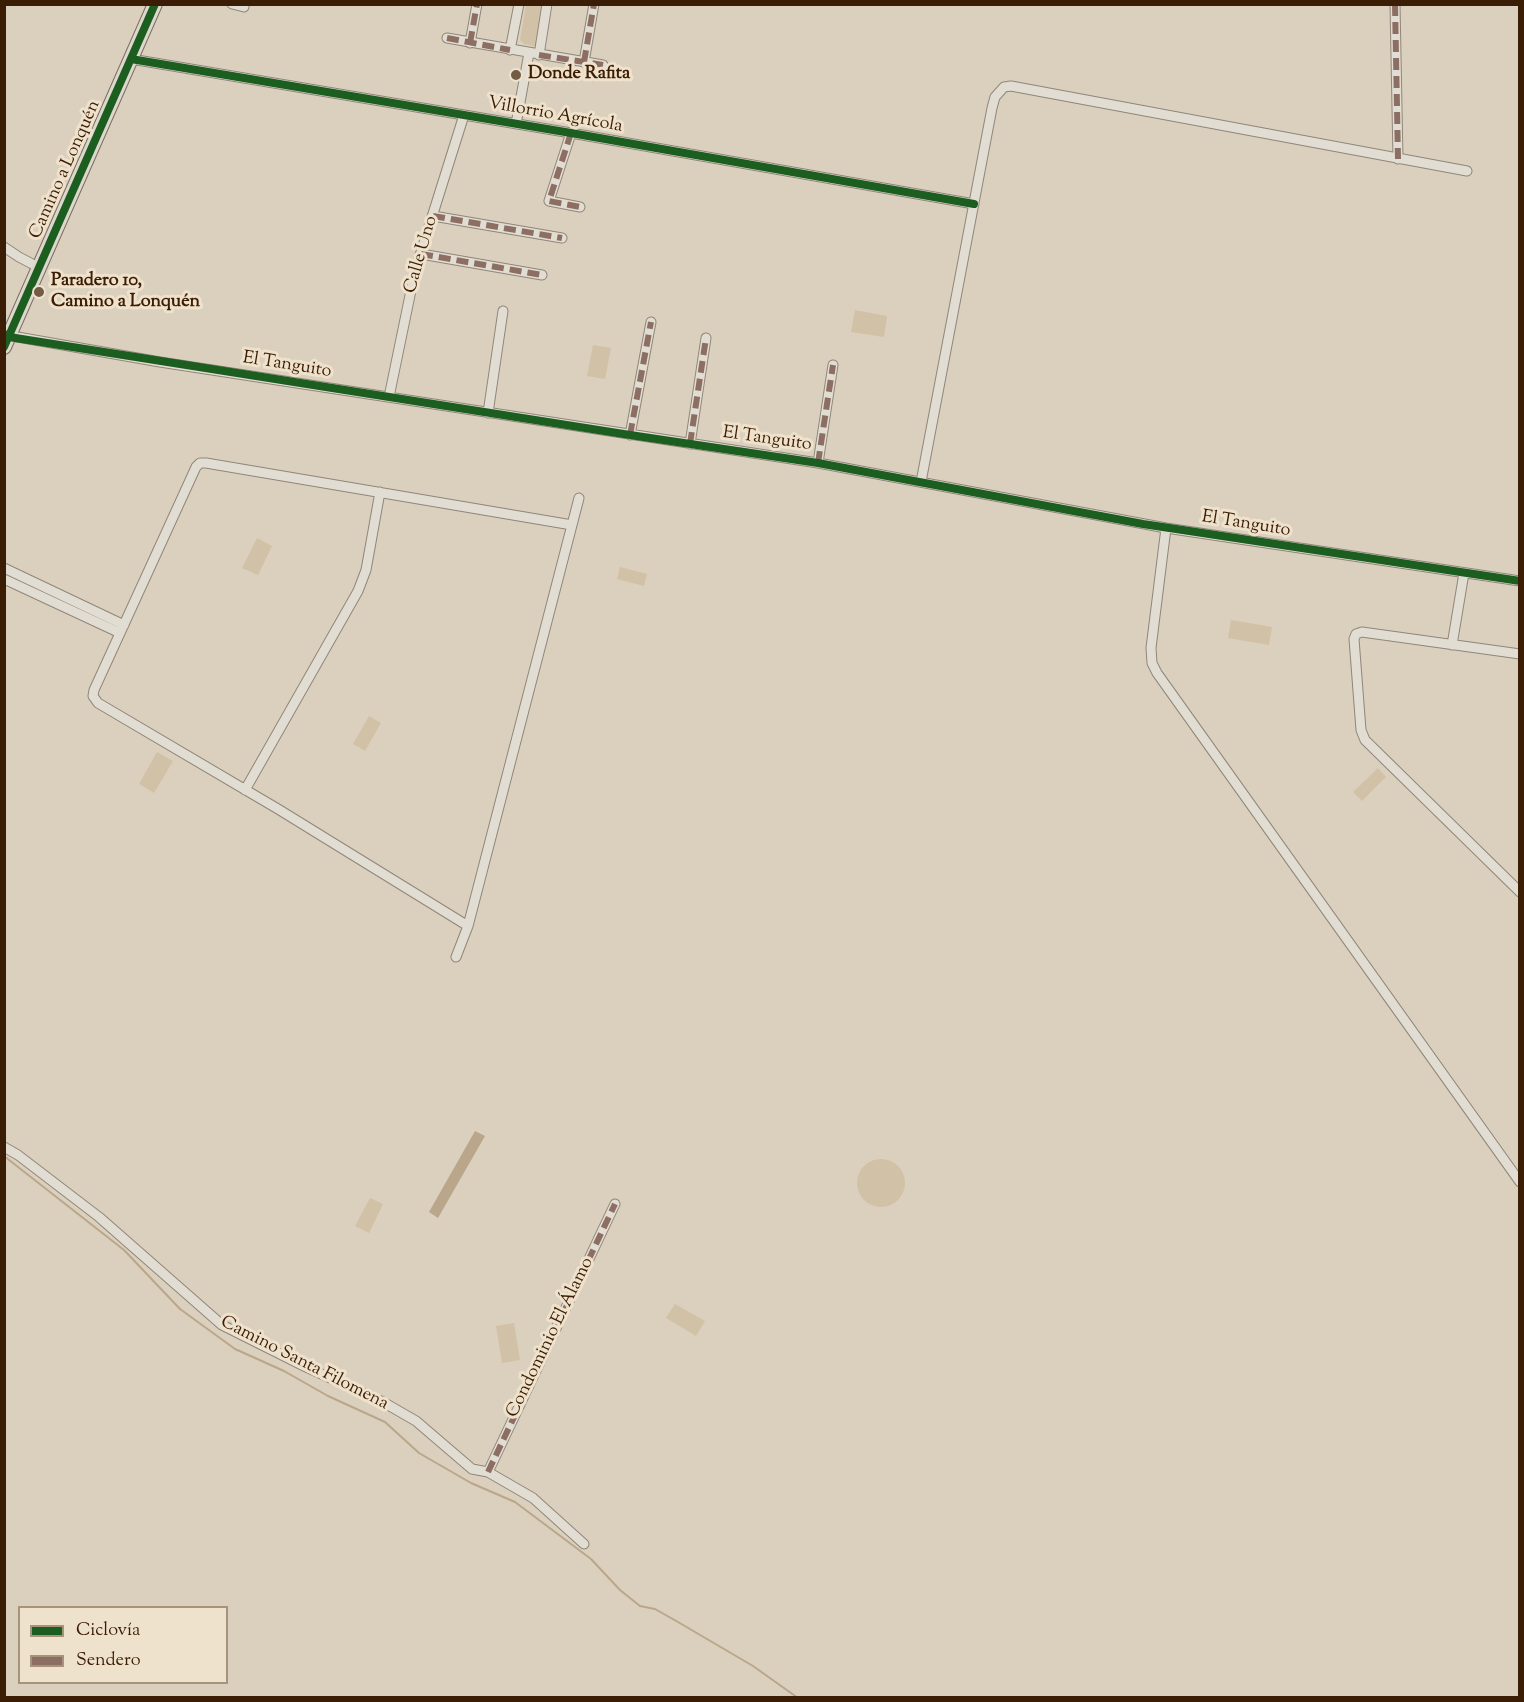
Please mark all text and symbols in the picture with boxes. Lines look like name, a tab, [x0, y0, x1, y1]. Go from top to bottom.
place label: Donde Rafita	[528, 64, 630, 86]
marker: Donde Rafita	[509, 68, 523, 82]
street label: Villorrio Agrícola	[486, 94, 624, 138]
street label: Camino a Lonquén	[26, 97, 106, 243]
street label: Calle Uno	[401, 214, 443, 296]
place label: Paradero 10, Camino a Lonquén	[51, 271, 200, 314]
marker: Paradero 10, Camino a Lonquén	[32, 285, 46, 299]
street label: El Tanguito	[241, 348, 333, 384]
street label: El Tanguito	[721, 423, 813, 457]
street label: El Tanguito	[1200, 507, 1292, 543]
street label: Condominio El Álamo	[503, 1254, 599, 1422]
street label: Camino Santa Filomena	[216, 1312, 392, 1416]
legend	[18, 1606, 228, 1684]
text: Ciclovía	[76, 1618, 140, 1644]
text: Sendero	[76, 1648, 141, 1674]

